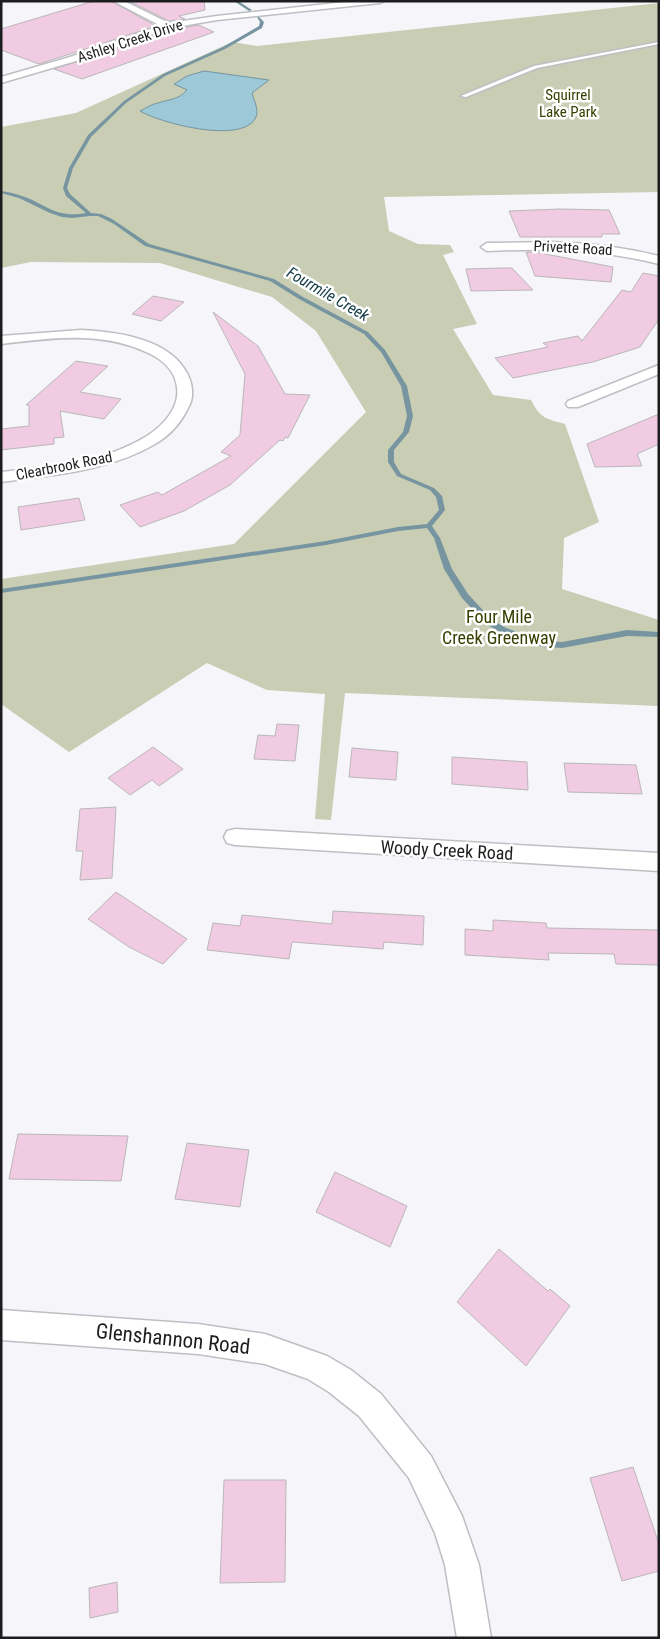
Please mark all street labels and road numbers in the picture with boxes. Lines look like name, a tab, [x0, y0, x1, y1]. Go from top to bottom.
street label: Ashley Creek Drive	[75, 15, 185, 67]
street label: Privette Road	[533, 237, 613, 259]
street label: Clearbrook Road	[14, 448, 114, 484]
street label: Woody Creek Road	[380, 836, 514, 864]
street label: Glenshannon Road	[95, 1319, 251, 1359]

